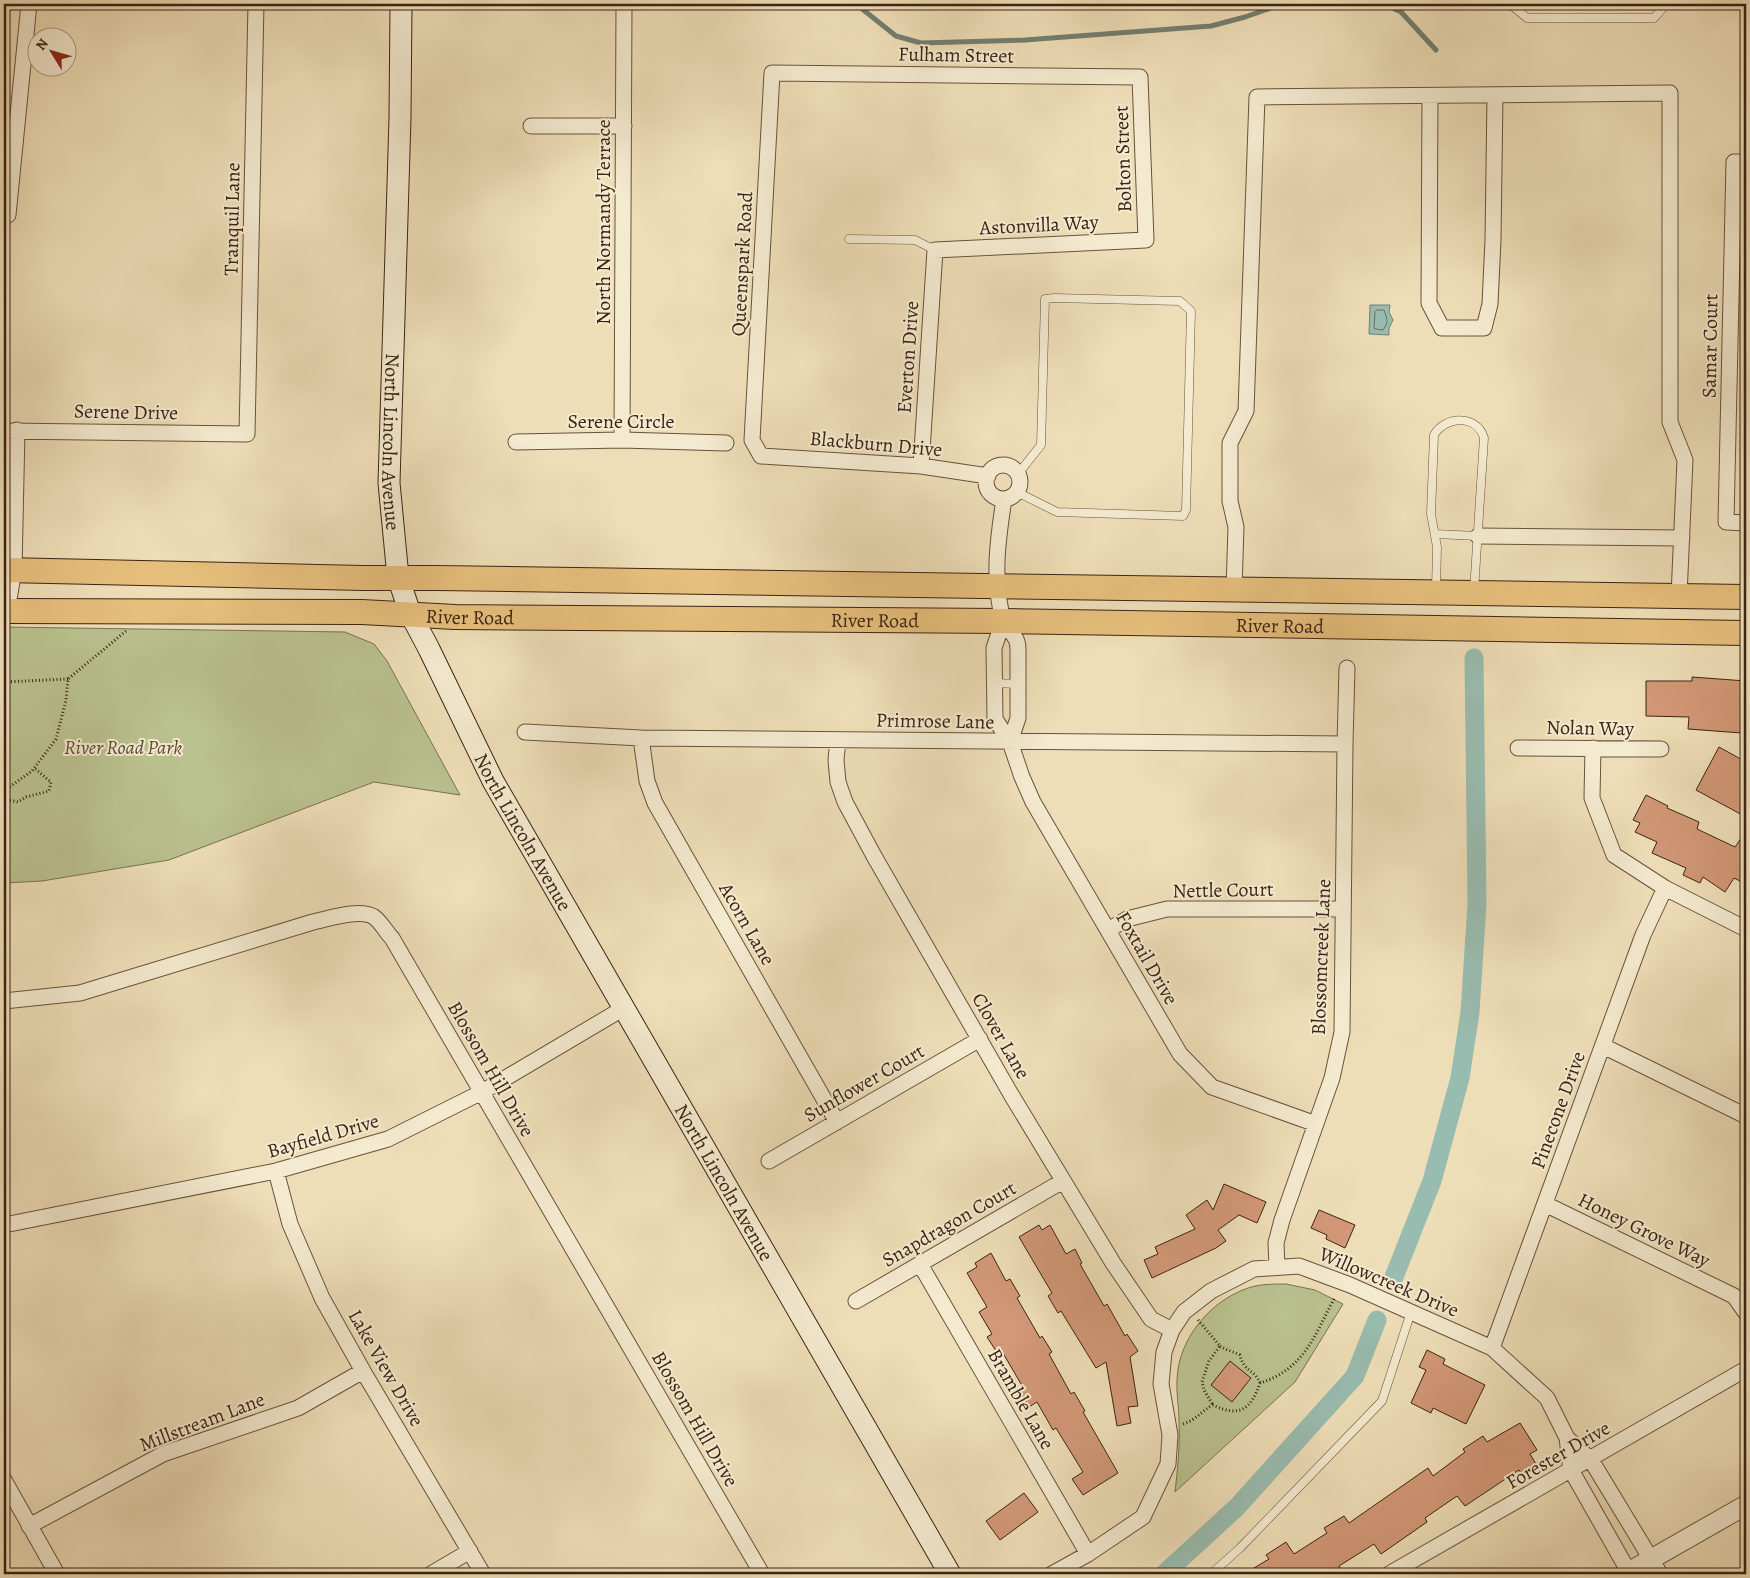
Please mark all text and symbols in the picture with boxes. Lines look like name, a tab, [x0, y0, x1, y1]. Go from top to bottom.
north arrow	[28, 28, 78, 78]
text: N	[31, 35, 53, 54]
street label: Fulham Street	[898, 40, 1014, 70]
street label: Bolton Street	[1108, 105, 1138, 213]
street label: North Normandy Terrace	[590, 119, 617, 325]
street label: Tranquil Lane	[218, 162, 246, 276]
street label: Queenspark Road	[725, 191, 759, 337]
street label: Astonvilla Way	[978, 208, 1100, 242]
street label: Samar Court	[1696, 293, 1724, 398]
street label: Everton Drive	[891, 300, 925, 414]
street label: North Lincoln Avenue	[375, 353, 407, 532]
street label: Serene Drive	[74, 398, 178, 426]
street label: Serene Circle	[568, 408, 675, 435]
street label: Blackburn Drive	[809, 425, 943, 463]
street label: River Road	[425, 602, 514, 631]
street label: River Road	[830, 606, 919, 634]
street label: River Road	[1235, 611, 1325, 640]
street label: Primrose Lane	[876, 706, 995, 736]
street label: Nolan Way	[1546, 714, 1635, 742]
park label: River Road Park	[64, 734, 182, 761]
street label: North Lincoln Avenue	[468, 749, 578, 916]
street label: Nettle Court	[1172, 876, 1274, 904]
street label: Acorn Lane	[712, 877, 782, 970]
street label: Blossomcreek Lane	[1305, 878, 1337, 1036]
street label: Foxtail Drive	[1109, 906, 1185, 1010]
street label: Clover Lane	[965, 988, 1037, 1084]
street label: Blossom Hill Drive	[441, 996, 541, 1142]
street label: Sunflower Court	[799, 1037, 930, 1128]
street label: Pinecone Drive	[1524, 1047, 1592, 1173]
street label: North Lincoln Avenue	[668, 1099, 780, 1266]
street label: Bayfield Drive	[264, 1107, 382, 1165]
street label: Snapdragon Court	[877, 1174, 1021, 1273]
street label: Honey Grove Way	[1573, 1186, 1716, 1274]
street label: Willowcreek Drive	[1314, 1240, 1463, 1324]
street label: Lake View Drive	[342, 1305, 430, 1431]
street label: Bramble Lane	[981, 1344, 1061, 1454]
street label: Blossom Hill Drive	[645, 1346, 745, 1492]
street label: Millstream Lane	[135, 1386, 269, 1458]
street label: Forester Drive	[1501, 1414, 1615, 1496]

